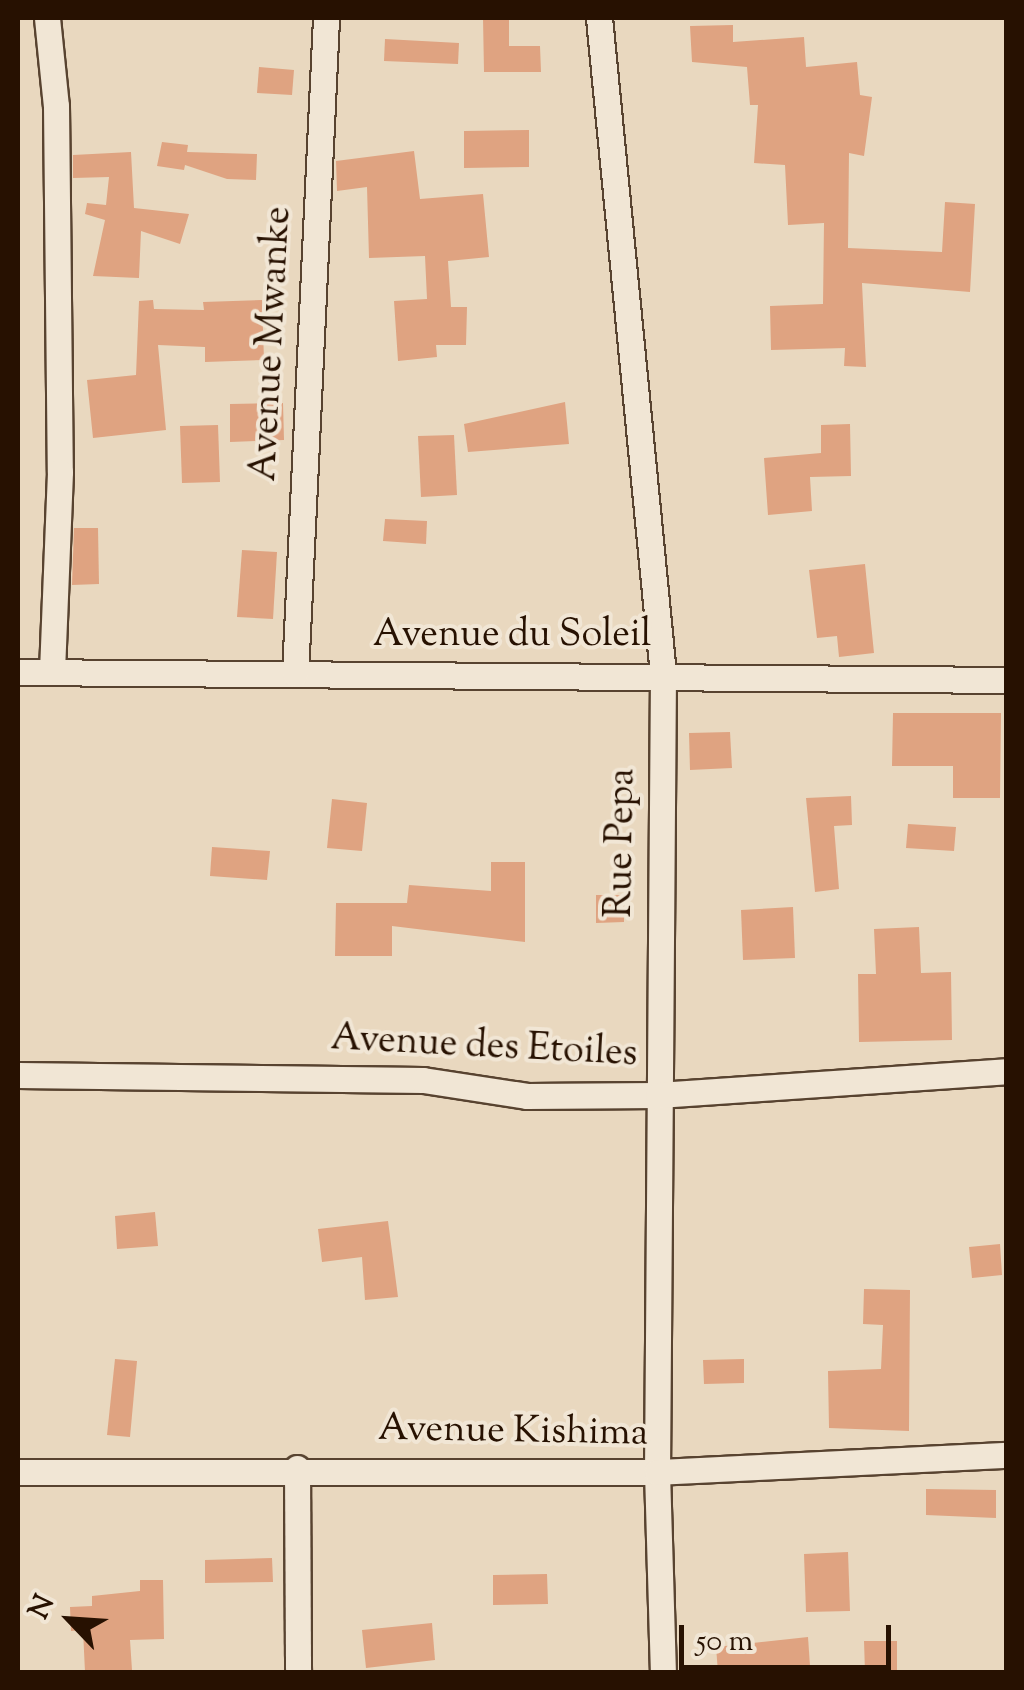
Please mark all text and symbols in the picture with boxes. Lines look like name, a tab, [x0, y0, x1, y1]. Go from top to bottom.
street label: Avenue Mwanke	[243, 205, 303, 483]
street label: Avenue du Soleil	[373, 614, 651, 660]
street label: Rue Pepa	[599, 768, 647, 918]
street label: Avenue des Etoiles	[329, 1017, 639, 1079]
street label: Avenue Kishima	[377, 1408, 649, 1458]
north arrow	[20, 1570, 120, 1670]
text: N	[20, 1589, 66, 1626]
scale bar	[684, 1605, 896, 1667]
text: 50 m	[696, 1621, 753, 1664]

